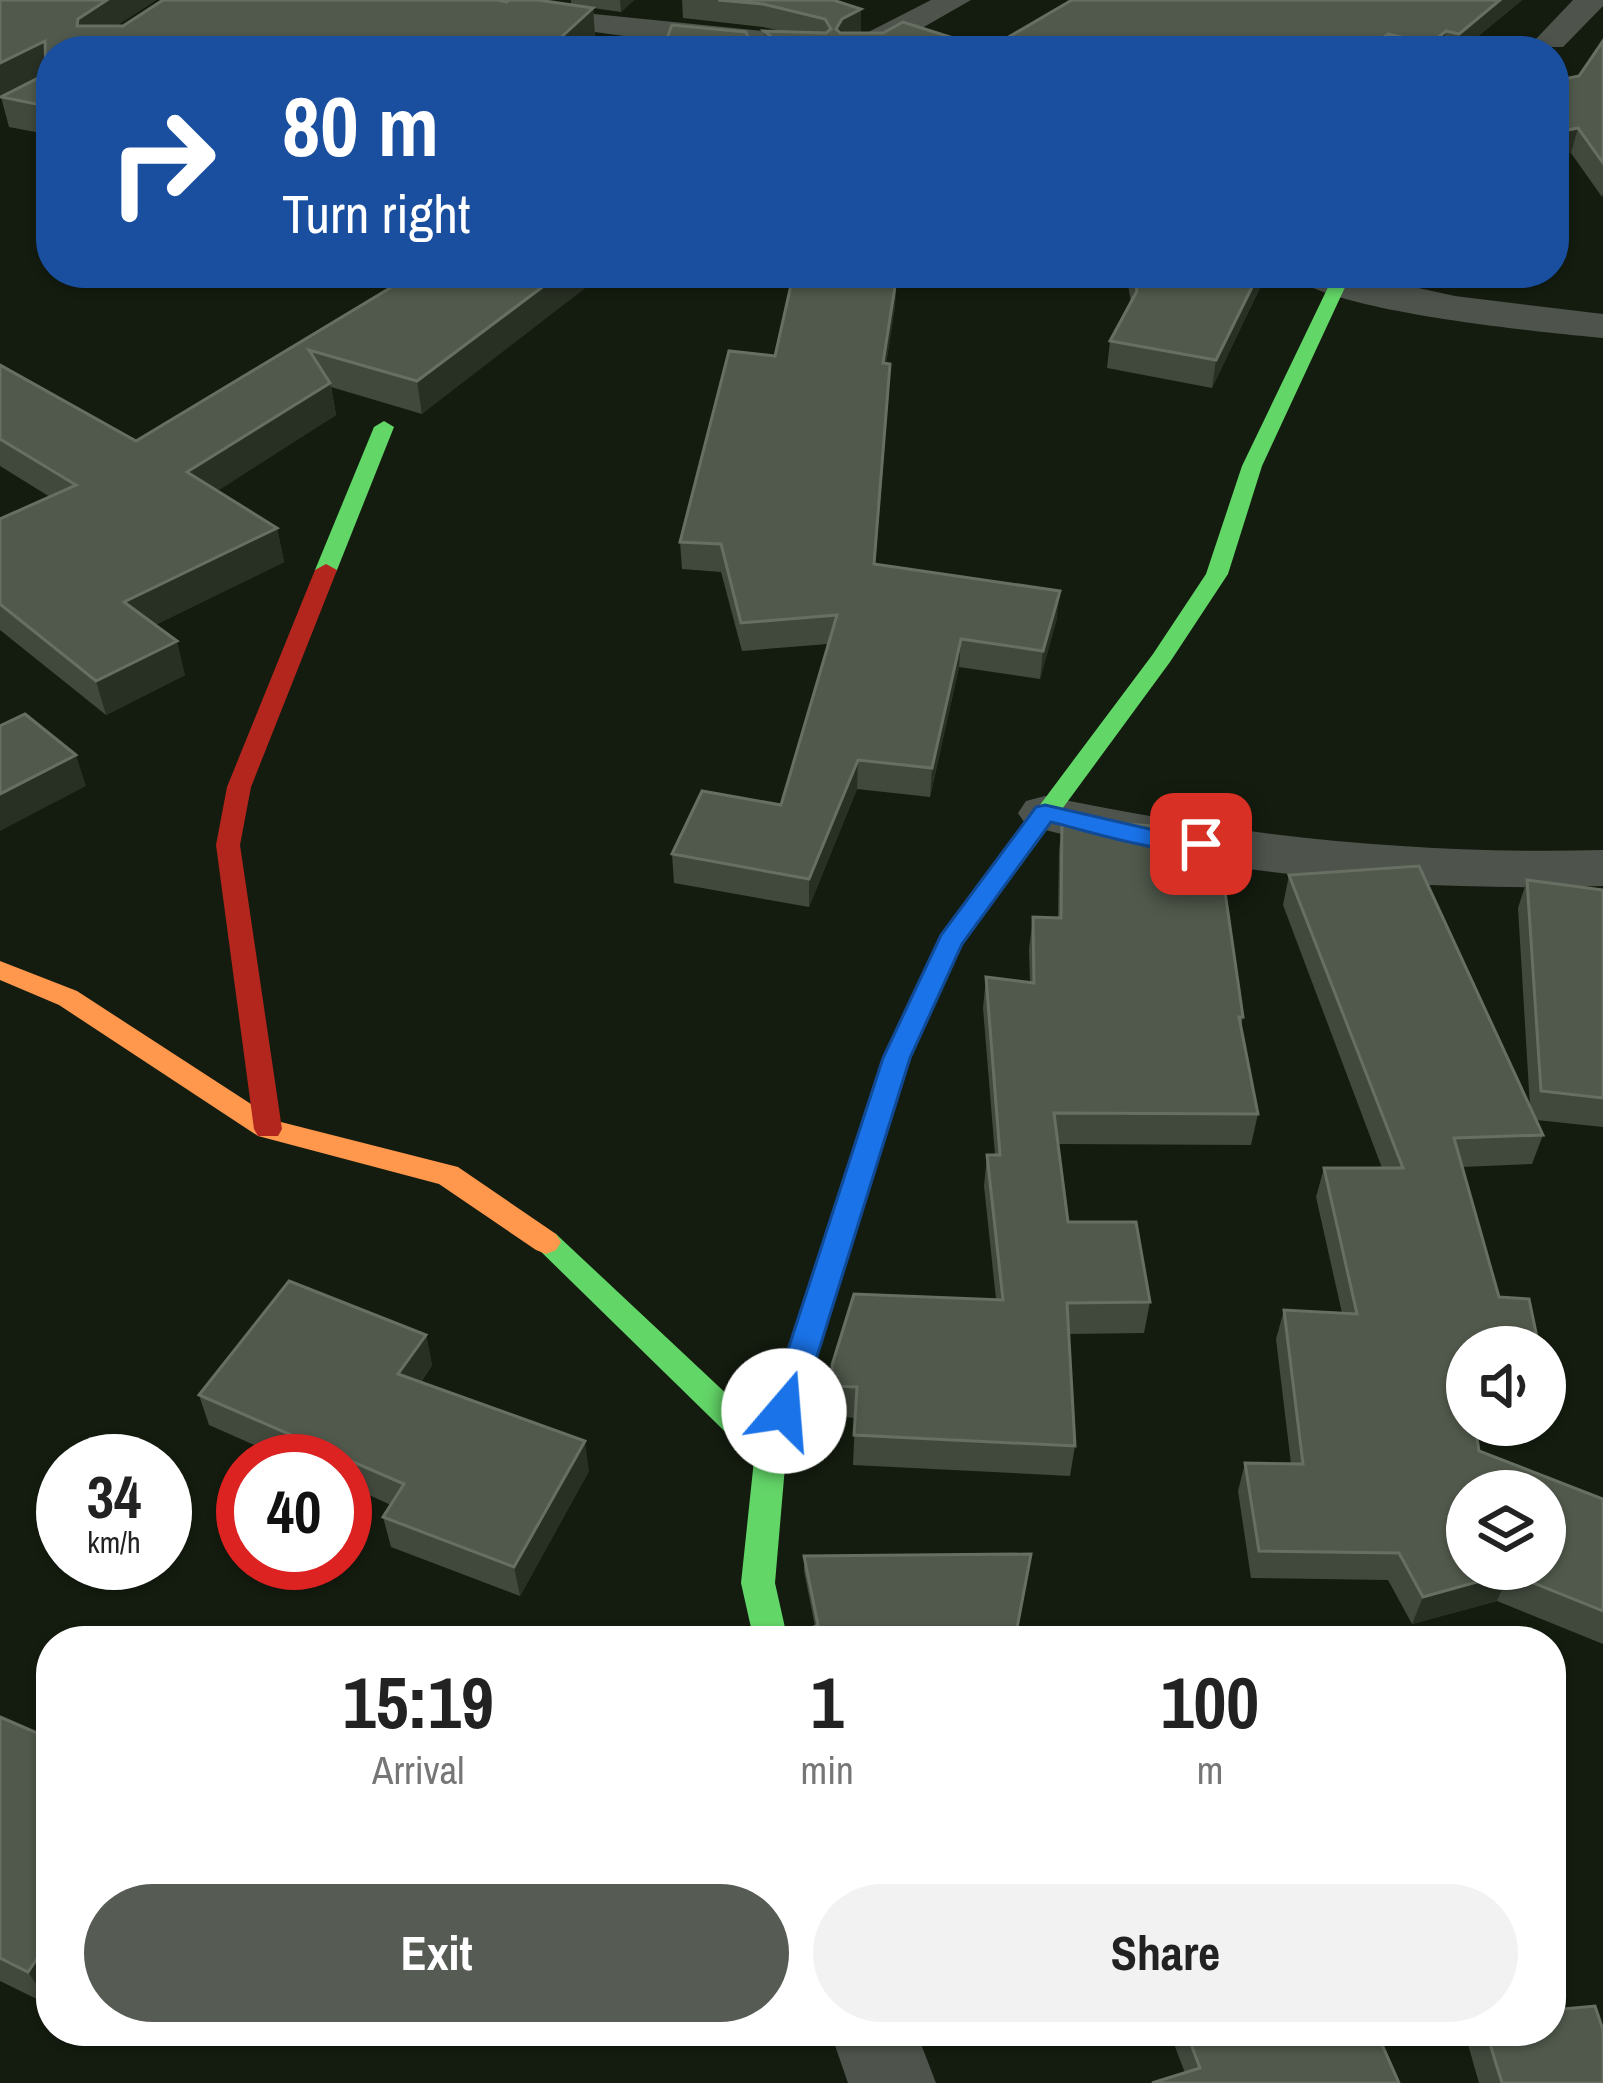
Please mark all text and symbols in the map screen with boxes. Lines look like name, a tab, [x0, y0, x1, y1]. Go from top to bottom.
text: 80 m	[282, 69, 439, 182]
icon: right	[84, 84, 240, 240]
text: Turn right	[282, 177, 470, 250]
pin	[1150, 793, 1252, 895]
icon: arrive	[1168, 811, 1234, 877]
map controls	[1446, 1326, 1566, 1590]
button: sound	[1446, 1326, 1566, 1446]
position arrow	[721, 1348, 847, 1474]
speed limit sign: 40	[216, 1434, 372, 1590]
text: 34	[87, 1456, 141, 1537]
button: layers	[1446, 1470, 1566, 1590]
text: km/h	[87, 1522, 141, 1562]
text: 15:19	[343, 1653, 494, 1750]
text: 1	[811, 1653, 844, 1750]
text: 100	[1161, 1653, 1259, 1750]
text: Arrival	[372, 1744, 464, 1796]
text: min	[801, 1744, 854, 1796]
text: m	[1197, 1744, 1223, 1796]
button: Exit	[84, 1884, 789, 2022]
button: Share	[813, 1884, 1518, 2022]

